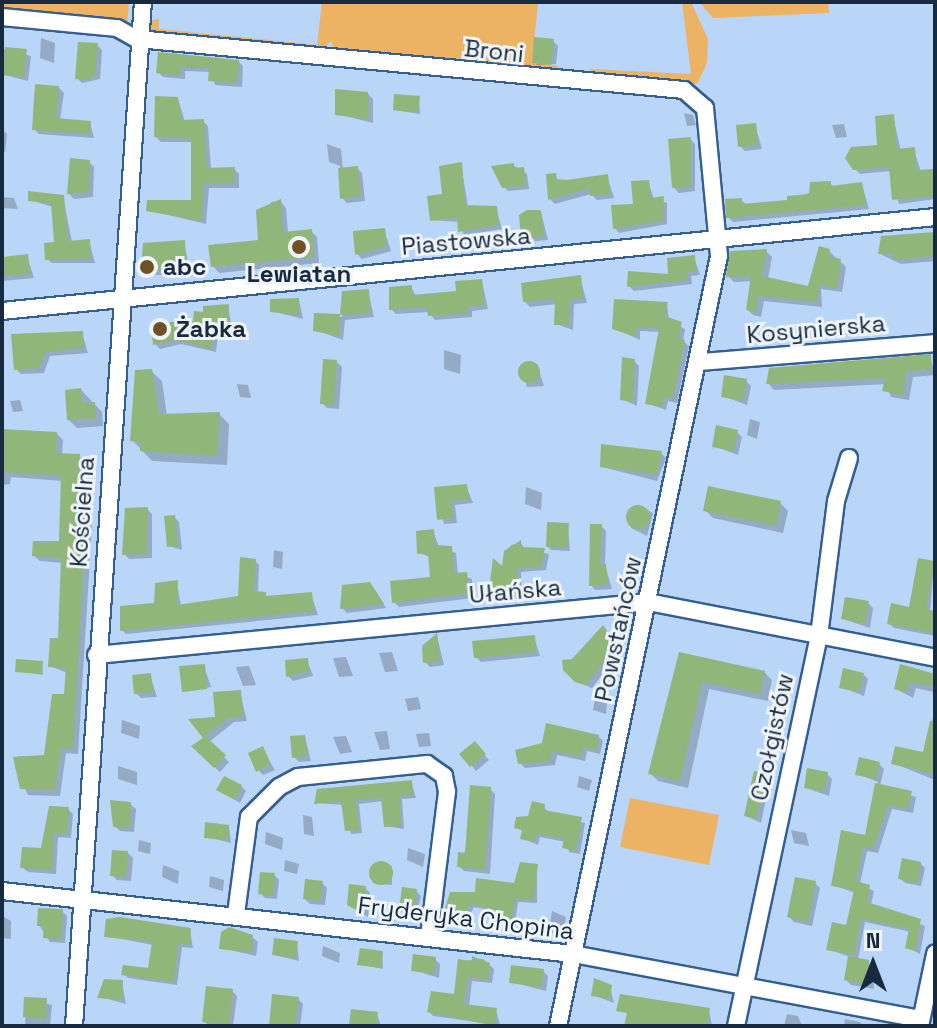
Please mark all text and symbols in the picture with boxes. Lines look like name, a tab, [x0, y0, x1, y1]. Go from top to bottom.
street label: Broni	[463, 34, 525, 68]
street label: Piastowska	[400, 221, 532, 261]
marker: Lewiatan	[290, 238, 308, 256]
place label: abc	[163, 253, 206, 281]
marker: abc	[138, 258, 156, 276]
place label: Lewiatan	[247, 260, 351, 288]
street label: Kosynierska	[746, 309, 886, 349]
place label: Żabka	[176, 315, 246, 343]
marker: Żabka	[151, 320, 169, 338]
street label: Kościelna	[64, 456, 100, 568]
street label: Powstańców	[589, 554, 647, 704]
street label: Ułańska	[468, 573, 562, 609]
street label: Czołgistów	[744, 671, 800, 803]
street label: Fryderyka Chopina	[356, 890, 576, 946]
north arrow	[833, 924, 913, 1004]
text: N	[866, 926, 880, 954]

